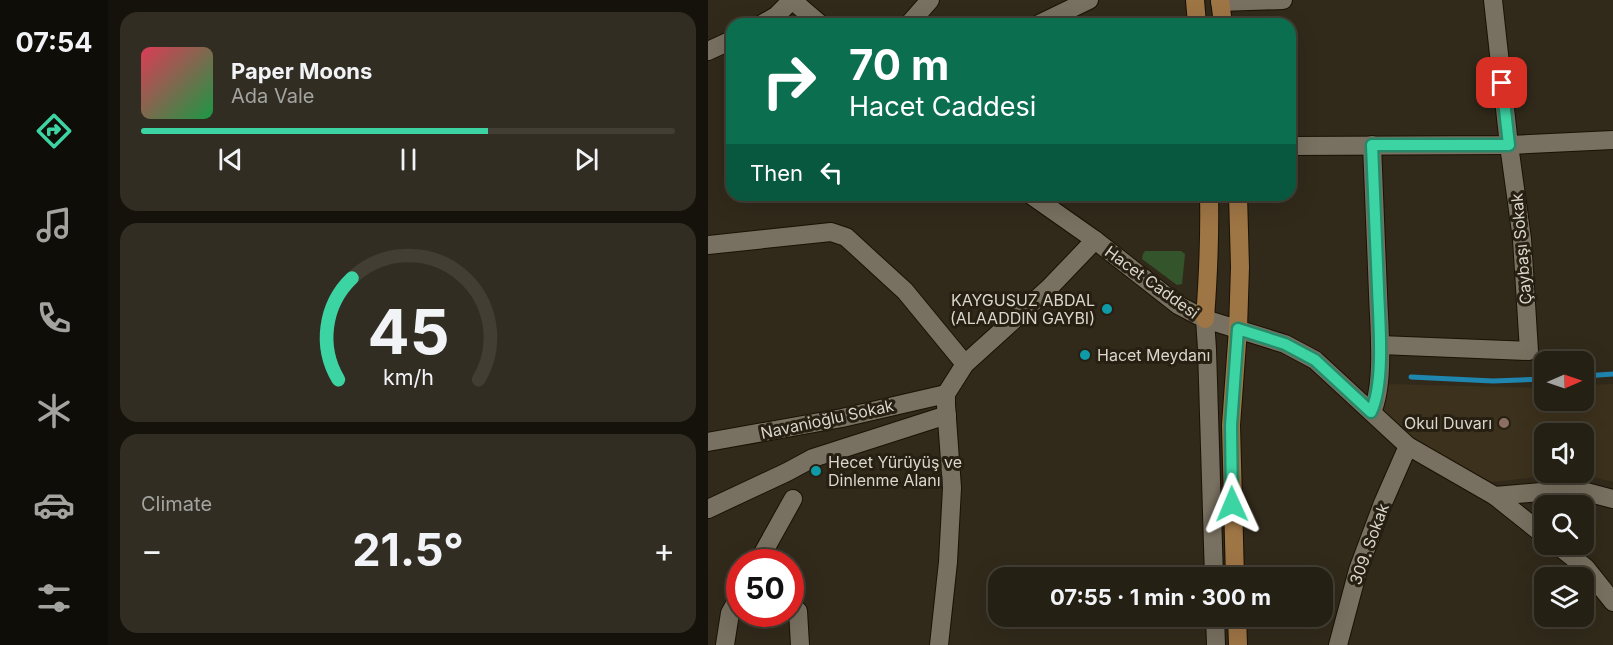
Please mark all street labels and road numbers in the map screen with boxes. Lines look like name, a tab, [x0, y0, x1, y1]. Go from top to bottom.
street label: Çaybaşı Sokak	[1506, 192, 1536, 305]
street label: Hacet Caddesi	[1101, 241, 1203, 323]
street label: Navanioğlu Sokak	[759, 395, 896, 443]
street label: 309. Sokak	[1345, 500, 1393, 587]

